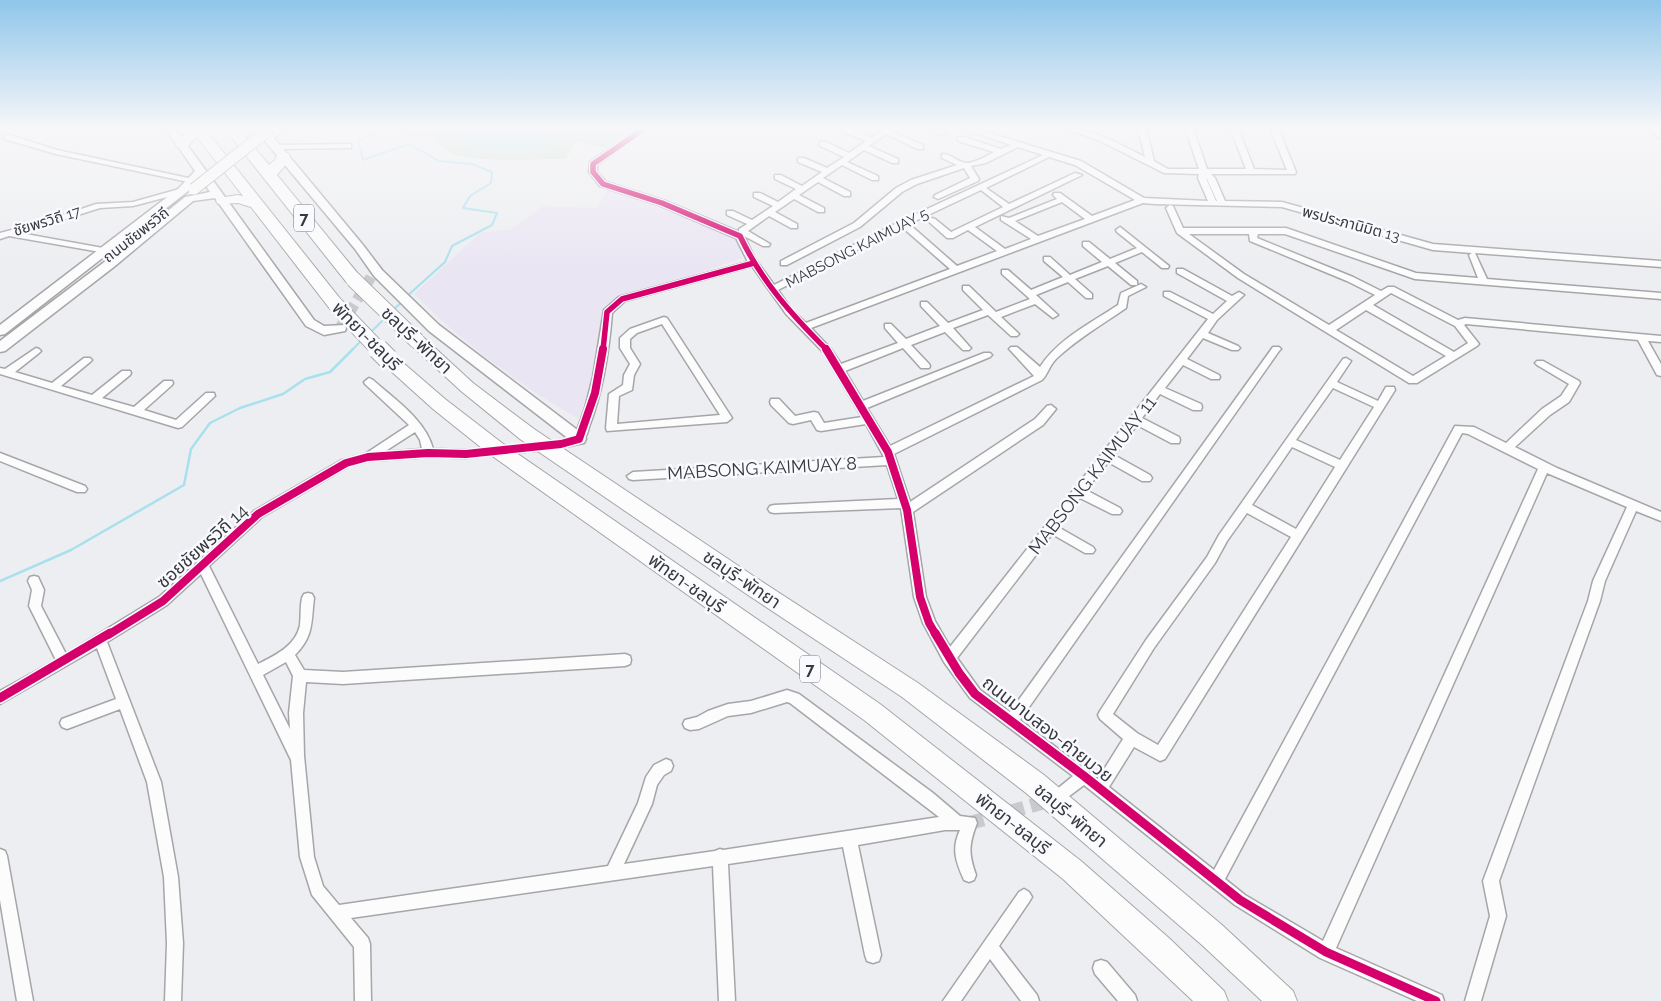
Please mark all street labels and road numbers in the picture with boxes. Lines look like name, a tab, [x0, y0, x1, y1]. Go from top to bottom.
street label: ชัยพรวิถี 17	[11, 202, 83, 240]
street label: พรประภานิมิต 13	[1300, 202, 1402, 246]
street label: ถนนชัยพรวิถี	[99, 204, 173, 266]
road number: 7	[294, 204, 314, 232]
street label: MABSONG KAIMUAY 5	[783, 204, 931, 292]
street label: พัทยา-ชลบุรี	[327, 297, 406, 376]
street label: ชลบุรี-พัทยา	[377, 302, 457, 379]
street label: MABSONG KAIMUAY 11	[1024, 392, 1160, 558]
street label: MABSONG KAIMUAY 8	[667, 453, 857, 483]
street label: ซอยชัยพรวิถี 14	[152, 500, 252, 592]
street label: ชลบุรี-พัทยา	[699, 545, 785, 613]
street label: พัทยา-ชลบุรี	[644, 549, 730, 618]
road number: 7	[800, 656, 820, 682]
street label: ถนนมาบสอง-ค่ายมวย	[979, 672, 1117, 786]
street label: ชลบุรี-พัทยา	[1030, 778, 1112, 852]
street label: พัทยา-ชลบุรี	[971, 787, 1055, 860]

